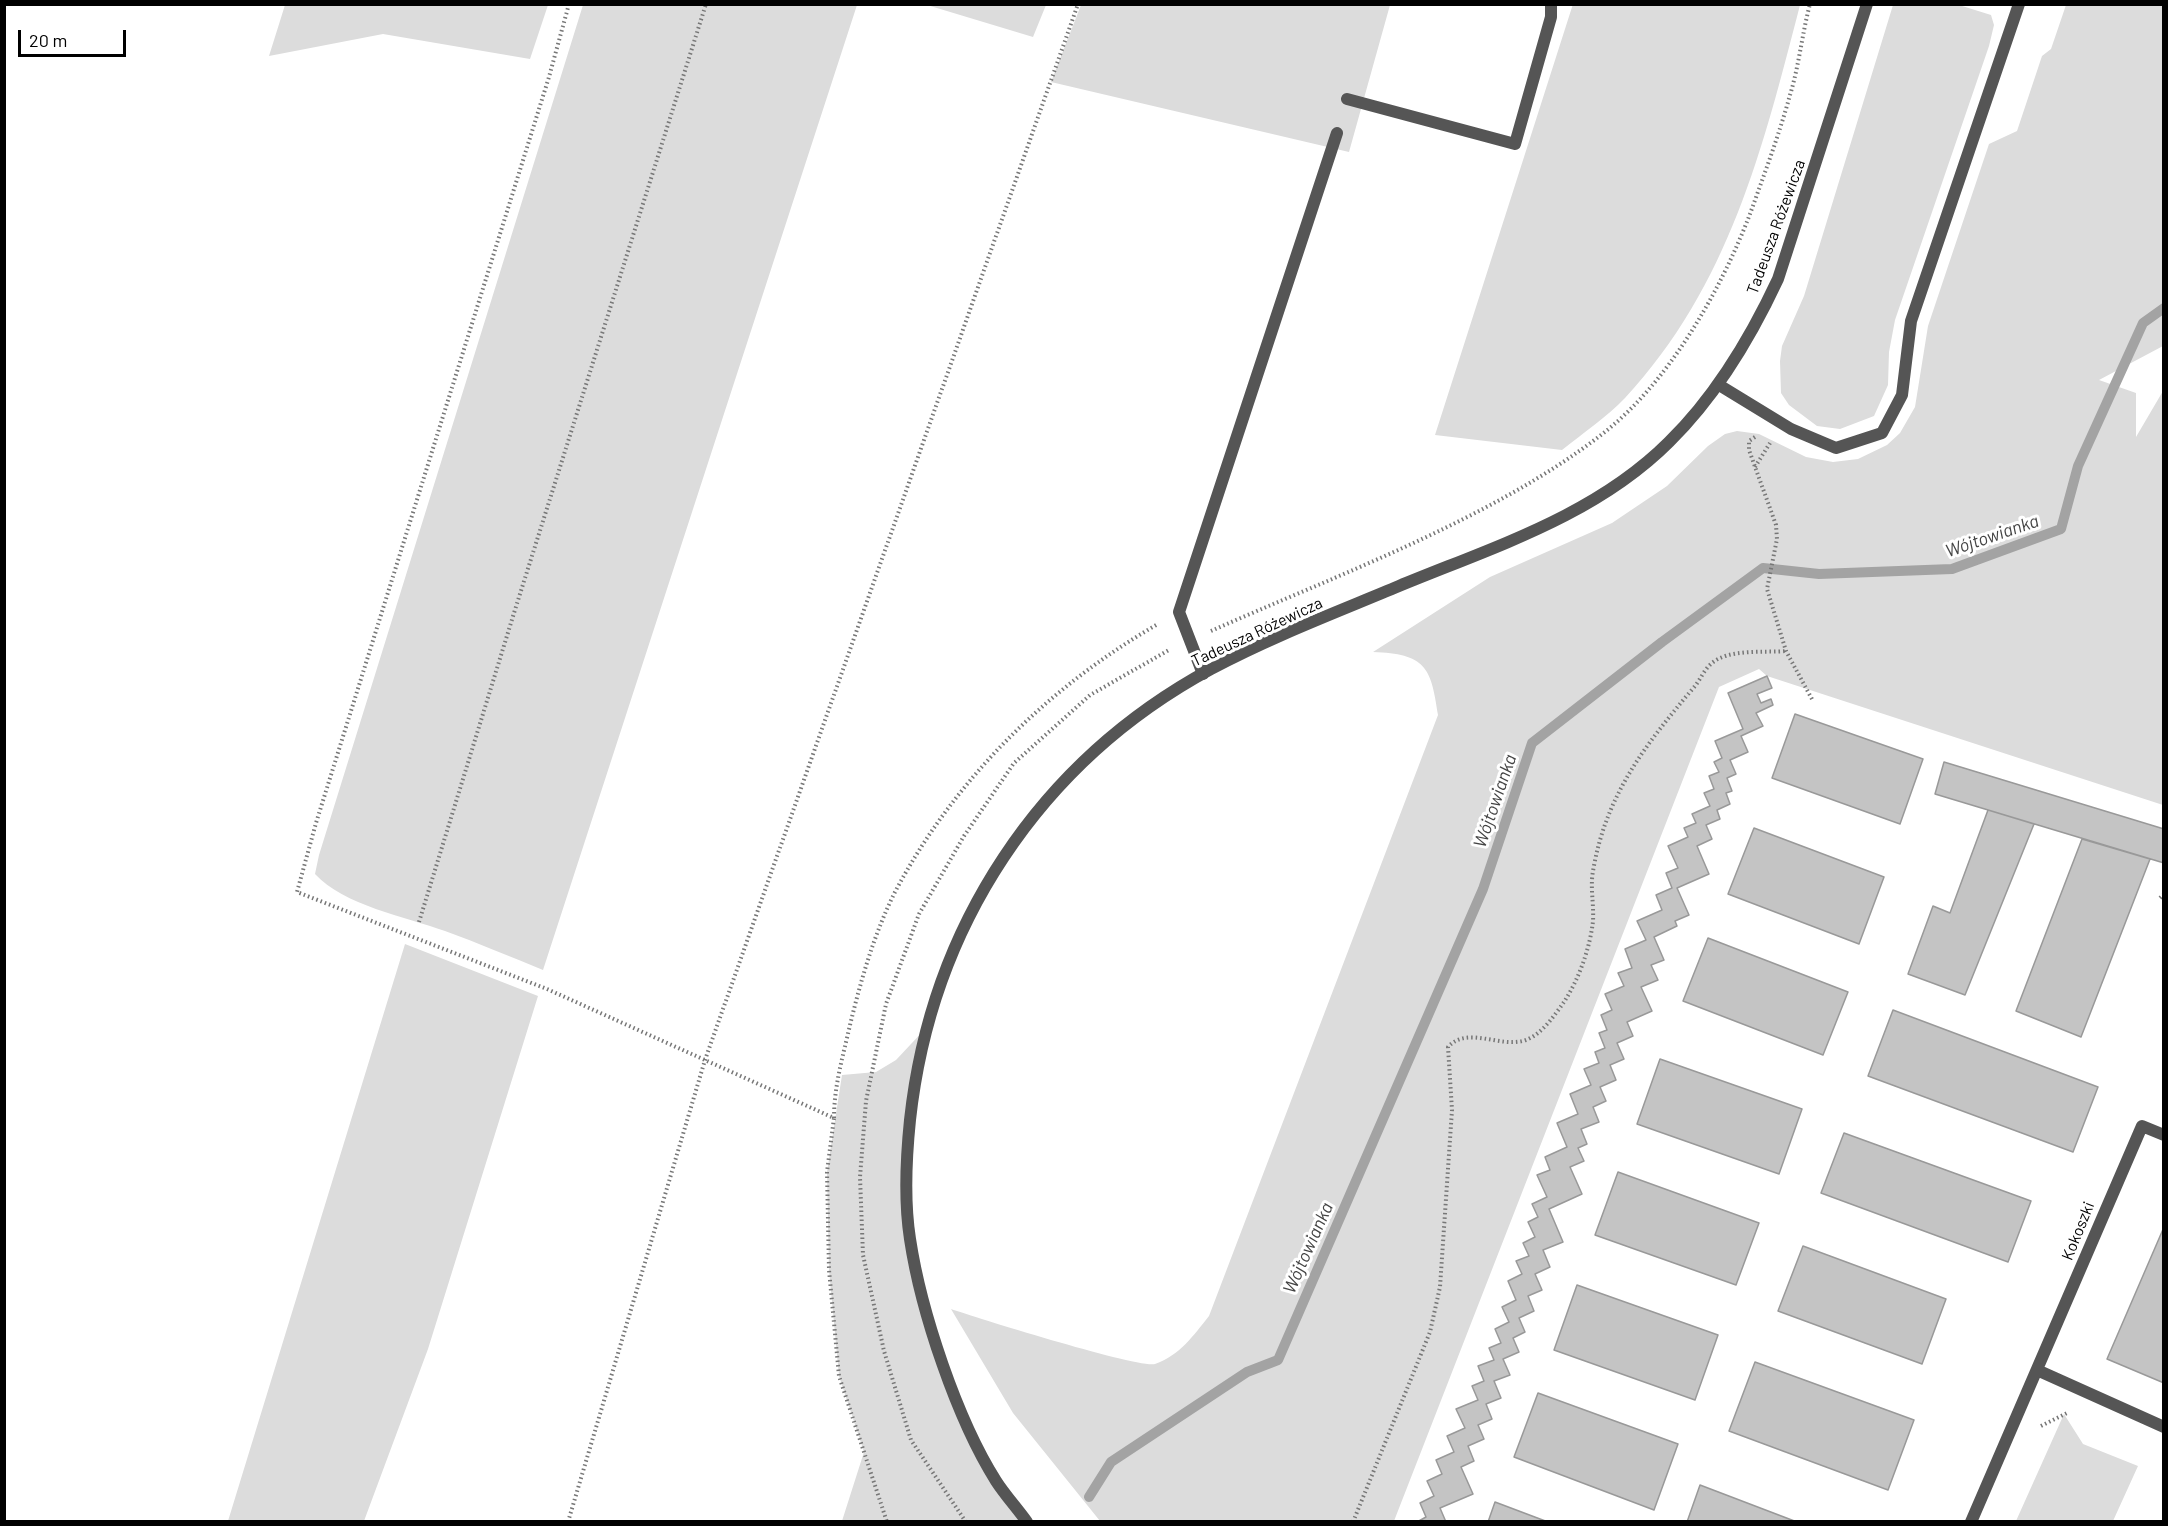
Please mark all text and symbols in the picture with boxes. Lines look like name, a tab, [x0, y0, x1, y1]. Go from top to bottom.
scale bar	[21, 18, 129, 56]
text: 20 m	[29, 29, 67, 51]
street label: Tadeusza Różewicza	[1743, 157, 1809, 297]
water label: Wójtowianka	[1942, 510, 2042, 562]
street label: Tadeusza Różewicza	[1189, 593, 1325, 671]
water label: Wójtowianka	[1469, 751, 1521, 851]
water label: Wójtowianka	[1278, 1199, 1338, 1297]
street label: Kokoszki	[2058, 1199, 2098, 1263]

